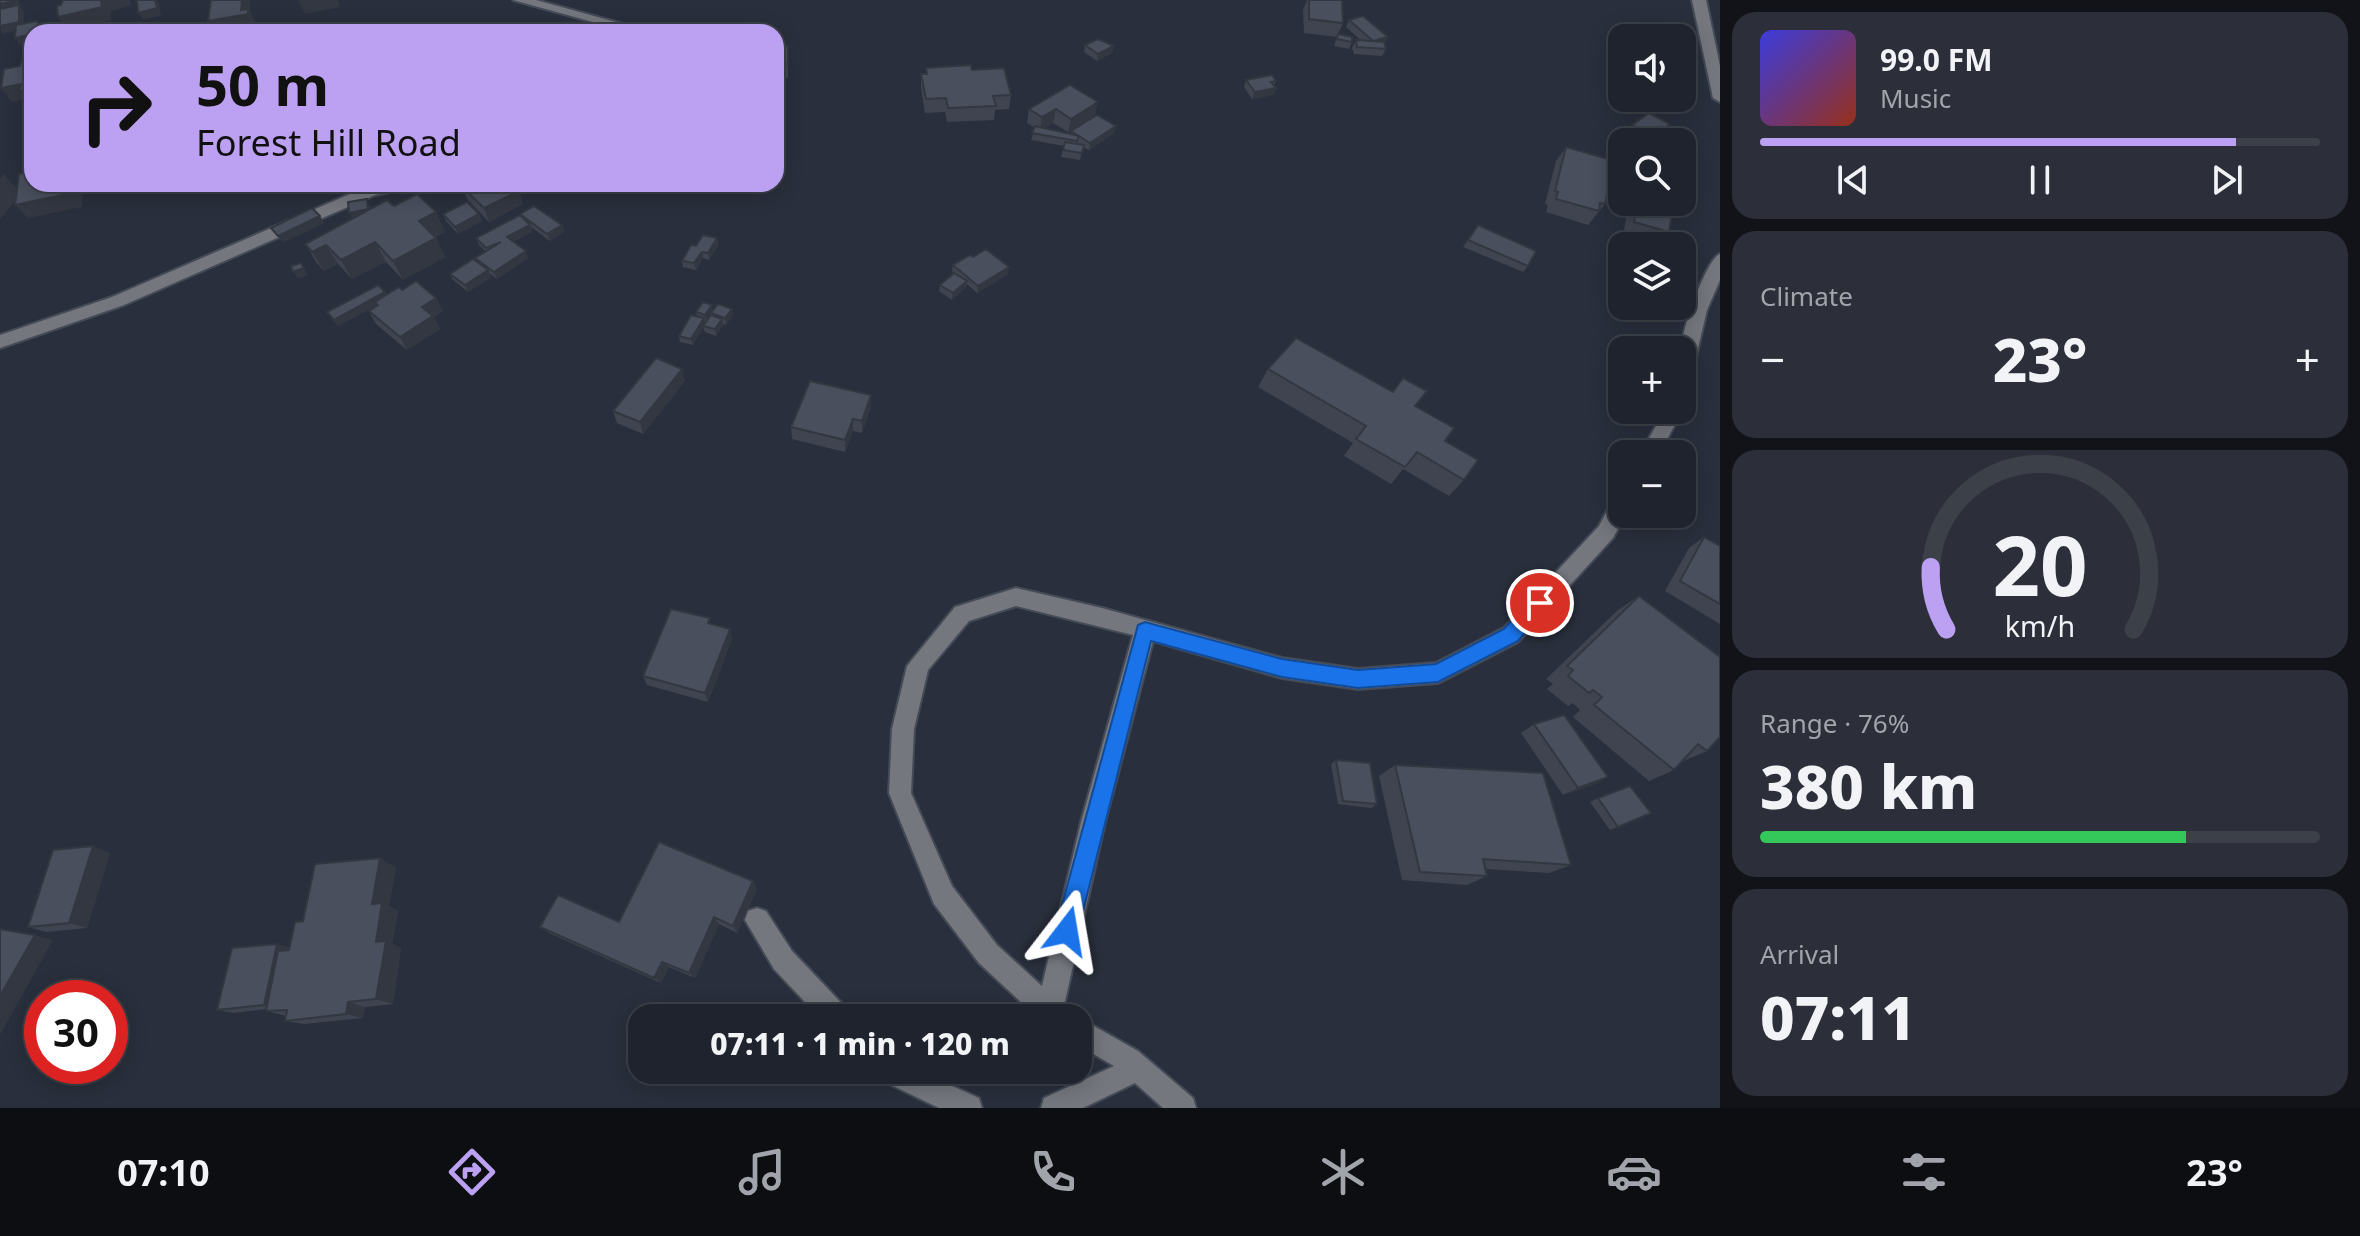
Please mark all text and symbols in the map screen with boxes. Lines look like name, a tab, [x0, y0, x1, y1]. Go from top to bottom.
map controls	[1608, 24, 1696, 528]
button: sound	[1608, 24, 1696, 112]
text: 99.0 FM	[1880, 39, 1992, 80]
text: 50 m	[196, 46, 329, 122]
icon: right	[64, 56, 168, 160]
text: Music	[1880, 80, 1951, 116]
text: Forest Hill Road	[196, 118, 461, 167]
button: search	[1608, 128, 1696, 216]
icon: previous	[1831, 158, 1875, 202]
icon: pause	[2018, 158, 2062, 202]
icon: next	[2205, 158, 2249, 202]
button: layers	[1608, 232, 1696, 320]
text: Climate	[1760, 278, 1853, 314]
text: 23°	[1993, 318, 2087, 400]
text: −	[1760, 329, 1785, 389]
text: +	[2295, 329, 2320, 389]
button: +	[1608, 336, 1696, 424]
button: −	[1608, 440, 1696, 528]
text: 20	[1992, 507, 2088, 620]
pin	[1506, 569, 1574, 637]
icon: arrive	[1518, 581, 1562, 625]
text: km/h	[2005, 606, 2075, 645]
text: Range · 76%	[1760, 705, 1909, 741]
text: 380 km	[1760, 745, 1977, 827]
position arrow	[1025, 889, 1109, 973]
text: Arrival	[1760, 936, 1839, 972]
text: 07:11	[1760, 976, 1916, 1058]
speed limit sign: 30	[24, 980, 128, 1084]
text: 07:11 · 1 min · 120 m	[710, 1023, 1010, 1064]
icon: directions	[444, 1144, 500, 1200]
icon: music	[734, 1144, 790, 1200]
icon: phone	[1025, 1144, 1081, 1200]
icon: climate	[1315, 1144, 1371, 1200]
icon: car	[1606, 1144, 1662, 1200]
icon: filters	[1896, 1144, 1952, 1200]
text: 07:10	[117, 1148, 210, 1197]
text: 23°	[2186, 1148, 2243, 1197]

